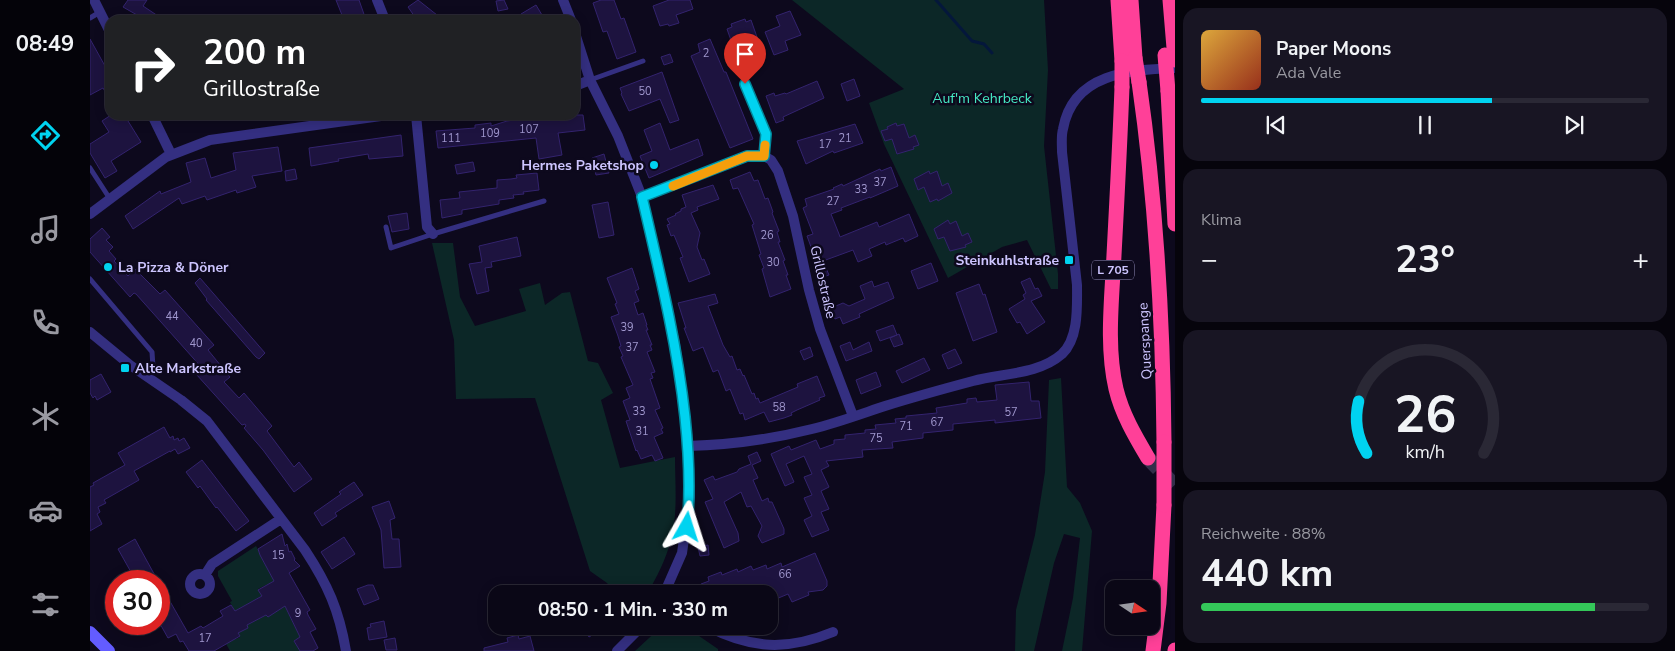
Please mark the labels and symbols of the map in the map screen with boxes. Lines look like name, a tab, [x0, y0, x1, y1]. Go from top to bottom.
pin	[724, 33, 766, 84]
house number: 2	[703, 46, 709, 61]
house number: 50	[638, 84, 652, 99]
park label: Auf'm Kehrbeck	[932, 89, 1033, 108]
house number: 107	[519, 122, 539, 137]
house number: 109	[480, 126, 500, 141]
house number: 111	[441, 131, 461, 146]
house number: 21	[838, 131, 852, 146]
house number: 17	[818, 137, 832, 152]
place label: Hermes Paketshop	[521, 156, 644, 175]
marker: Hermes Paketshop	[648, 159, 660, 171]
house number: 37	[873, 175, 887, 190]
house number: 33	[854, 182, 868, 197]
house number: 27	[826, 194, 840, 209]
house number: 26	[760, 228, 774, 243]
street label: Grillostraße	[805, 244, 841, 320]
place label: Steinkuhlstraße	[955, 251, 1059, 270]
marker: Steinkuhlstraße	[1063, 254, 1075, 266]
house number: 30	[766, 255, 780, 270]
place label: La Pizza & Döner	[118, 258, 229, 277]
road number: L 705	[1092, 260, 1134, 280]
marker: La Pizza & Döner	[102, 261, 114, 273]
street label: Querspange	[1134, 302, 1156, 380]
house number: 44	[165, 309, 179, 324]
house number: 39	[620, 320, 634, 335]
house number: 40	[189, 336, 203, 351]
house number: 37	[625, 340, 639, 355]
place label: Alte Markstraße	[135, 359, 241, 378]
marker: Alte Markstraße	[119, 362, 131, 374]
house number: 58	[772, 400, 786, 415]
house number: 33	[632, 404, 646, 419]
house number: 57	[1004, 405, 1018, 420]
house number: 67	[930, 415, 944, 430]
house number: 71	[899, 419, 913, 434]
house number: 31	[635, 424, 649, 439]
house number: 75	[869, 431, 883, 446]
position arrow	[660, 500, 712, 552]
house number: 15	[271, 548, 285, 563]
house number: 66	[778, 567, 792, 582]
speed limit sign: 30	[105, 570, 170, 635]
north arrow	[1105, 580, 1160, 635]
house number: 9	[295, 606, 301, 621]
house number: 17	[198, 631, 212, 646]

